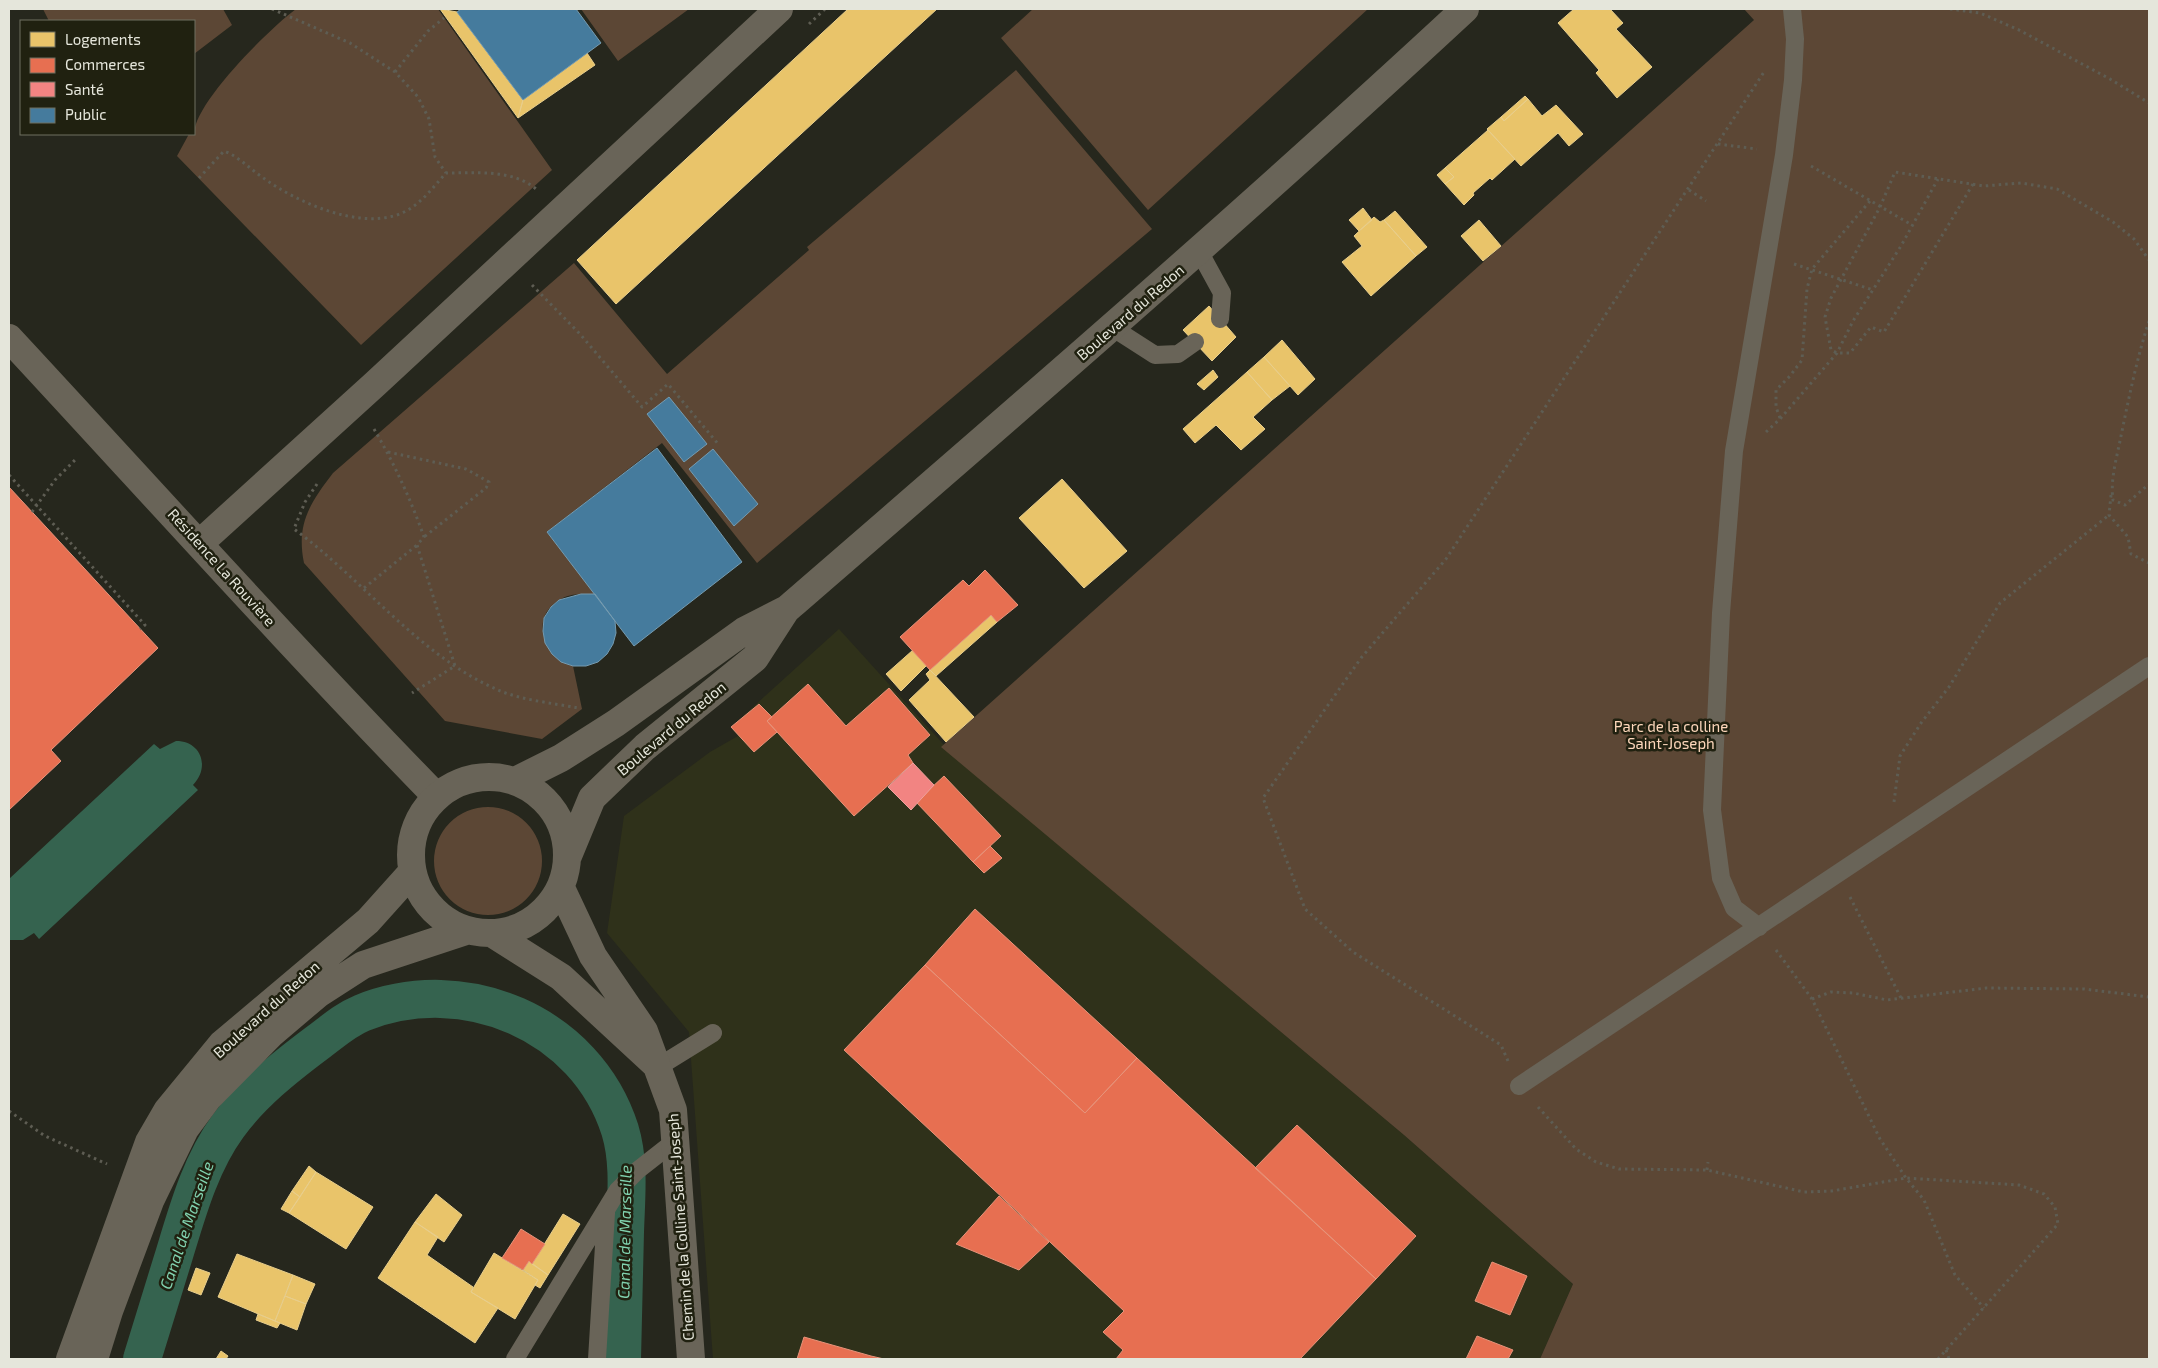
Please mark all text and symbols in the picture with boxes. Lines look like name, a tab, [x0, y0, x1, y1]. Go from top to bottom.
legend	[20, 20, 195, 135]
text: Logements	[65, 30, 141, 48]
text: Commerces	[65, 55, 145, 73]
text: Santé	[65, 80, 104, 98]
text: Public	[65, 105, 106, 123]
street label: Boulevard du Redon	[1073, 260, 1187, 364]
street label: Résidence La Rouvière	[165, 505, 279, 629]
street label: Boulevard du Redon	[613, 677, 729, 779]
park label: Parc de la colline Saint-Joseph	[1614, 717, 1728, 752]
street label: Boulevard du Redon	[209, 957, 323, 1061]
street label: Chemin de la Colline Saint-Joseph	[663, 1113, 697, 1341]
water label: Canal de Marseille	[155, 1158, 217, 1291]
water label: Canal de Marseille	[613, 1165, 635, 1299]

